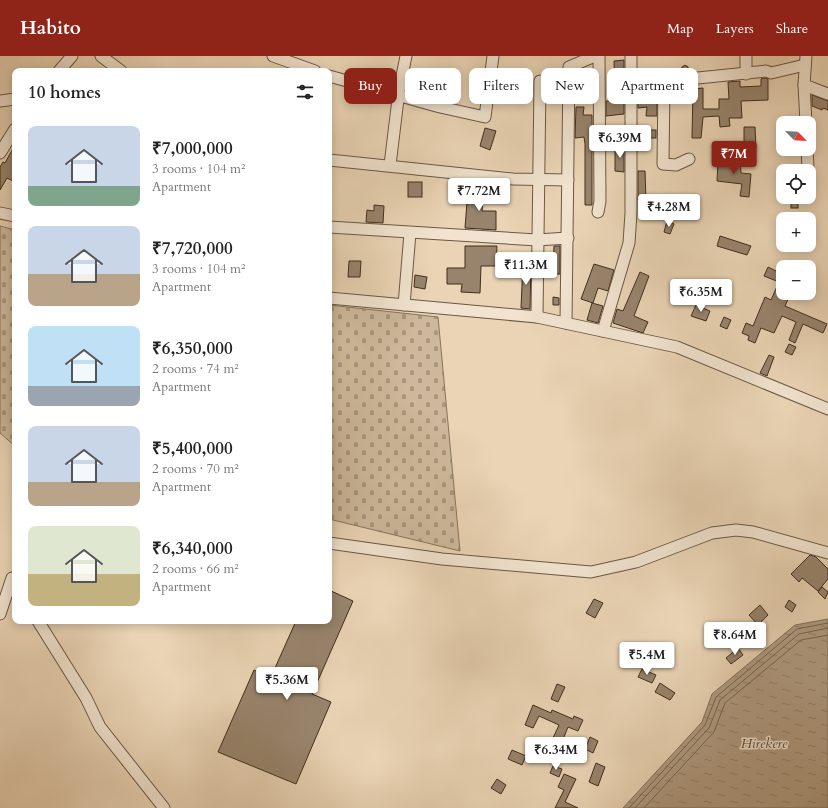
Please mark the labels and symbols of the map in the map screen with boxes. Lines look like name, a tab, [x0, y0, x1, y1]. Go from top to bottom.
north arrow	[776, 116, 816, 156]
pin: ₹6.39M	[587, 125, 653, 159]
pin: ₹7M	[715, 141, 753, 175]
pin: ₹7.72M	[446, 178, 512, 212]
pin: ₹4.28M	[636, 194, 702, 228]
pin: ₹11.3M	[493, 252, 559, 286]
pin: ₹6.35M	[668, 279, 734, 313]
pin: ₹8.64M	[702, 622, 768, 656]
pin: ₹5.4M	[619, 642, 675, 676]
pin: ₹5.36M	[254, 667, 320, 701]
water label: Hirekere	[741, 734, 788, 753]
pin: ₹6.34M	[523, 737, 589, 771]

